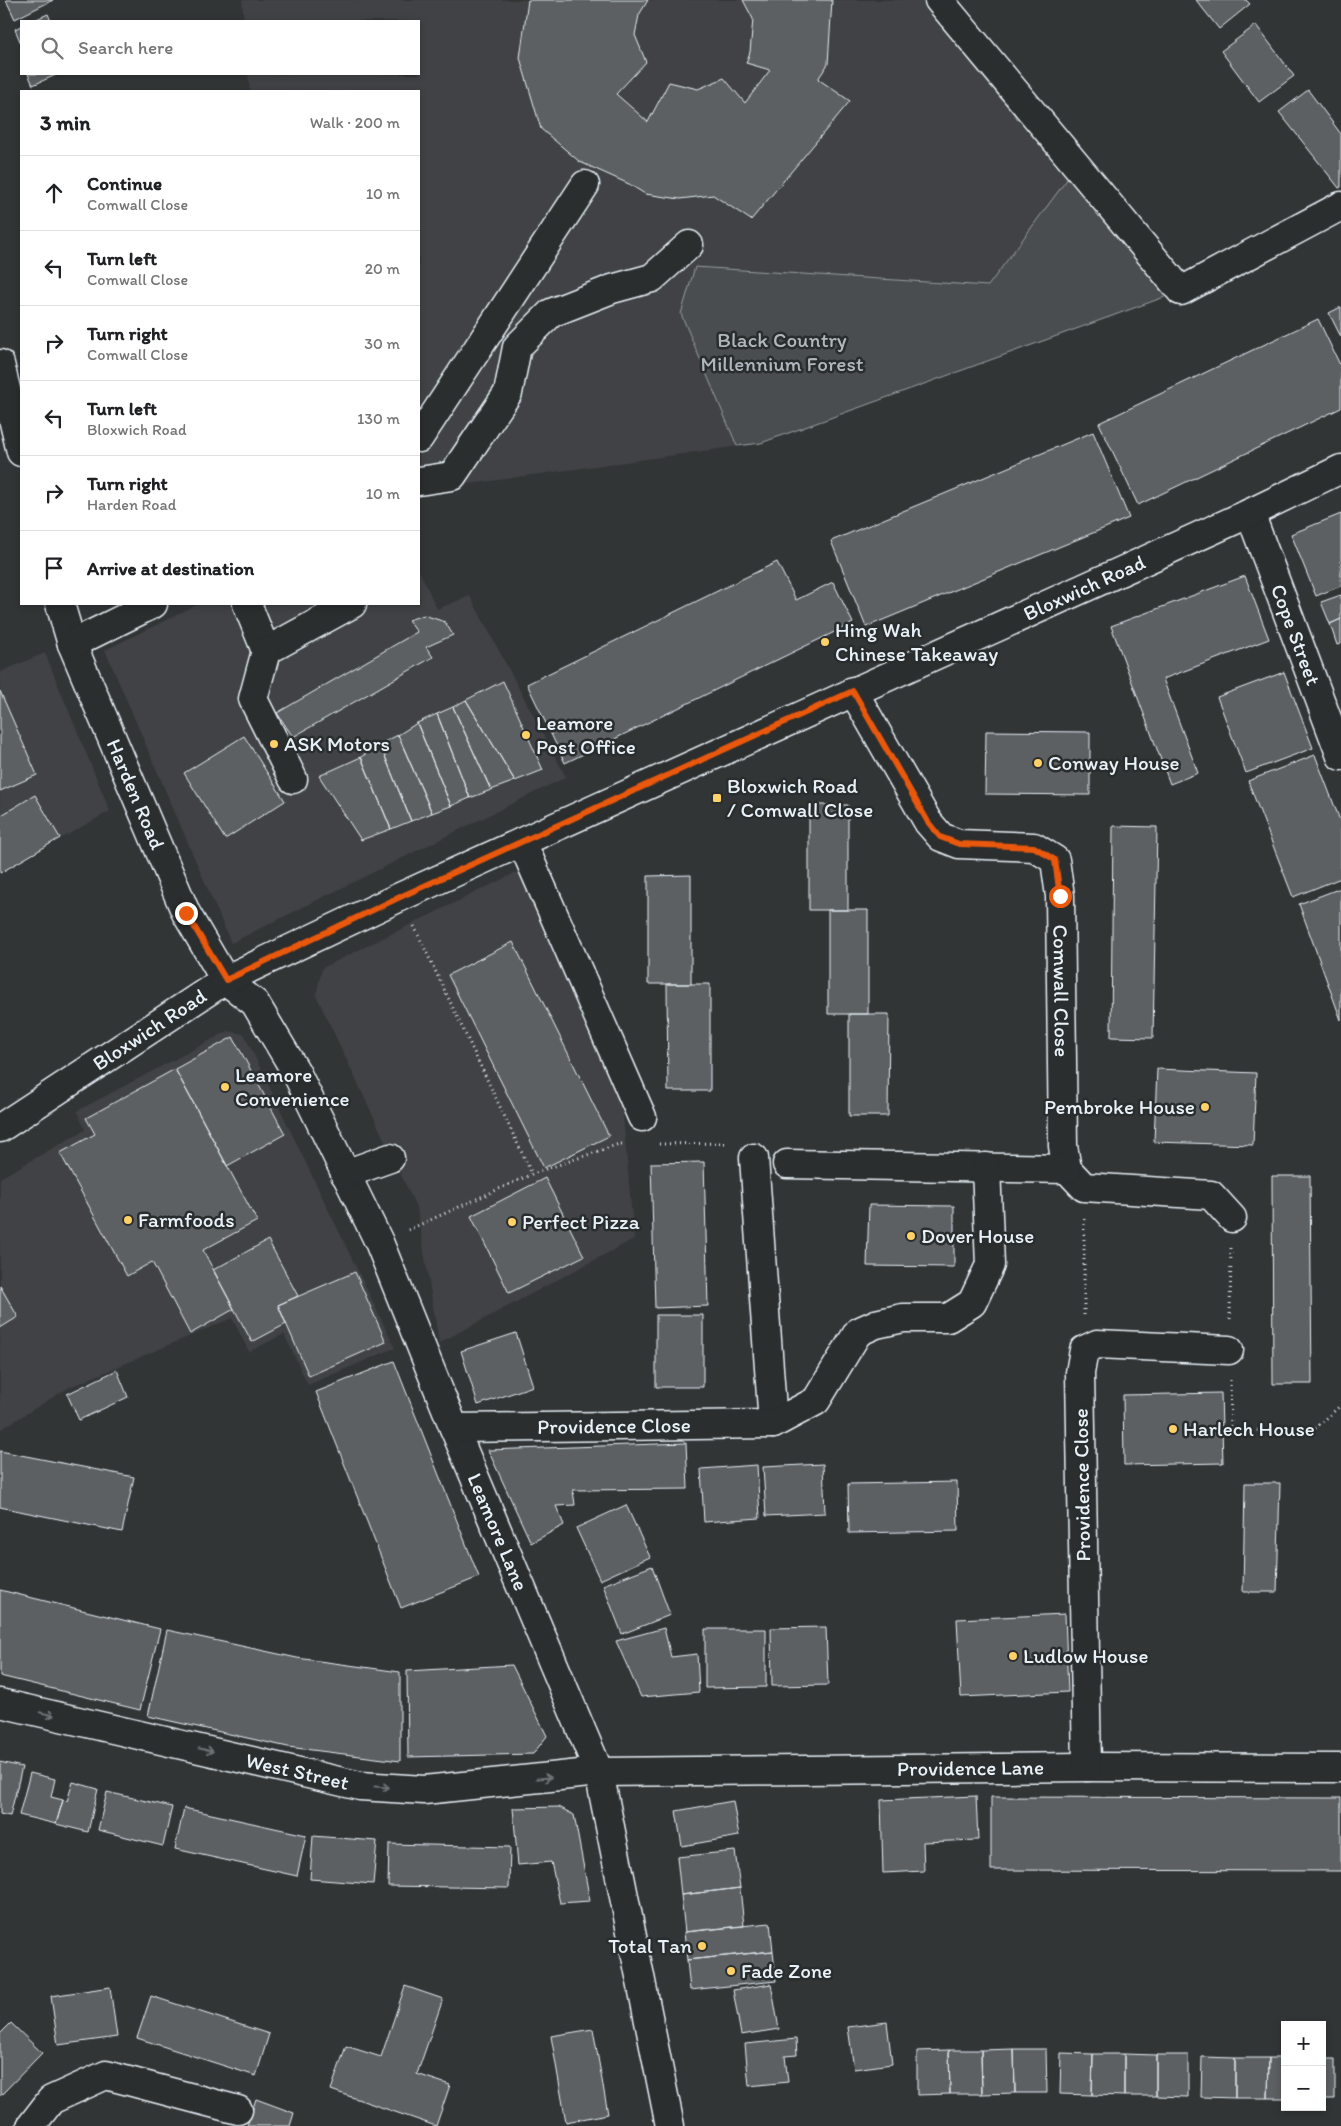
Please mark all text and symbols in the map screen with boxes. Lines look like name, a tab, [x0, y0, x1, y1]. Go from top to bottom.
search box	[20, 20, 420, 75]
icon: search	[38, 34, 66, 62]
text: Search here	[78, 36, 173, 59]
text: 3 min	[40, 110, 90, 135]
text: Walk · 200 m	[310, 113, 400, 132]
text: Continue	[87, 172, 162, 195]
icon: ahead	[40, 179, 68, 207]
text: 10 m	[366, 184, 400, 203]
text: Comwall Close	[87, 195, 188, 214]
text: Turn left	[87, 247, 157, 270]
icon: left	[40, 254, 68, 282]
text: 20 m	[365, 259, 400, 278]
text: Comwall Close	[87, 270, 188, 289]
text: Turn right	[87, 322, 168, 345]
park label: Black Country Millennium Forest	[700, 327, 864, 376]
icon: right	[40, 329, 68, 357]
text: 30 m	[364, 334, 400, 353]
text: Comwall Close	[87, 345, 188, 364]
text: Turn left	[87, 397, 157, 420]
icon: left	[40, 404, 68, 432]
text: 130 m	[357, 409, 400, 428]
text: Bloxwich Road	[87, 420, 187, 439]
text: Turn right	[87, 472, 168, 495]
icon: right	[40, 479, 68, 507]
text: 10 m	[366, 484, 400, 503]
text: Harden Road	[87, 495, 177, 514]
street label: Bloxwich Road	[1019, 549, 1150, 626]
icon: arrive	[40, 554, 68, 582]
text: Arrive at destination	[87, 557, 254, 580]
street label: Cope Street	[1266, 580, 1326, 689]
place label: Hing Wah Chinese Takeaway	[835, 617, 998, 666]
marker: Hing Wah Chinese Takeaway	[819, 636, 831, 648]
place label: Leamore Post Office	[536, 710, 636, 759]
marker: Leamore Post Office	[520, 729, 532, 741]
place label: ASK Motors	[284, 731, 390, 756]
street label: Harden Road	[102, 735, 171, 854]
marker: ASK Motors	[268, 738, 280, 750]
place label: Conway House	[1048, 750, 1180, 775]
marker: Conway House	[1032, 757, 1044, 769]
place label: Bloxwich Road / Comwall Close	[727, 773, 873, 822]
marker: Bloxwich Road / Comwall Close	[711, 792, 723, 804]
route start	[1049, 885, 1072, 908]
route end	[175, 902, 198, 925]
street label: Comwall Close	[1048, 924, 1075, 1057]
street label: Bloxwich Road	[88, 982, 211, 1076]
place label: Leamore Convenience	[235, 1062, 349, 1111]
marker: Leamore Convenience	[219, 1081, 231, 1093]
place label: Pembroke House	[1044, 1094, 1195, 1119]
marker: Pembroke House	[1199, 1101, 1211, 1113]
place label: Farmfoods	[138, 1207, 234, 1232]
place label: Perfect Pizza	[522, 1209, 640, 1234]
marker: Farmfoods	[122, 1214, 134, 1226]
marker: Perfect Pizza	[506, 1216, 518, 1228]
place label: Dover House	[921, 1223, 1034, 1248]
marker: Dover House	[905, 1230, 917, 1242]
street label: Providence Close	[1068, 1408, 1095, 1562]
street label: Providence Close	[537, 1412, 691, 1439]
place label: Harlech House	[1183, 1416, 1315, 1441]
marker: Harlech House	[1167, 1423, 1179, 1435]
street label: Leamore Lane	[462, 1469, 534, 1594]
place label: Ludlow House	[1023, 1643, 1148, 1668]
marker: Ludlow House	[1007, 1650, 1019, 1662]
one-way arrow	[39, 1710, 55, 1719]
one-way arrow	[197, 1746, 213, 1755]
street label: West Street	[243, 1747, 352, 1795]
street label: Providence Lane	[897, 1754, 1044, 1781]
one-way arrow	[535, 1773, 551, 1783]
one-way arrow	[373, 1783, 389, 1792]
place label: Total Tan	[608, 1933, 692, 1958]
marker: Total Tan	[696, 1940, 708, 1952]
place label: Fade Zone	[741, 1958, 832, 1983]
marker: Fade Zone	[725, 1965, 737, 1977]
map controls	[1281, 2021, 1326, 2111]
button: +	[1281, 2021, 1326, 2066]
button: −	[1281, 2066, 1326, 2111]

